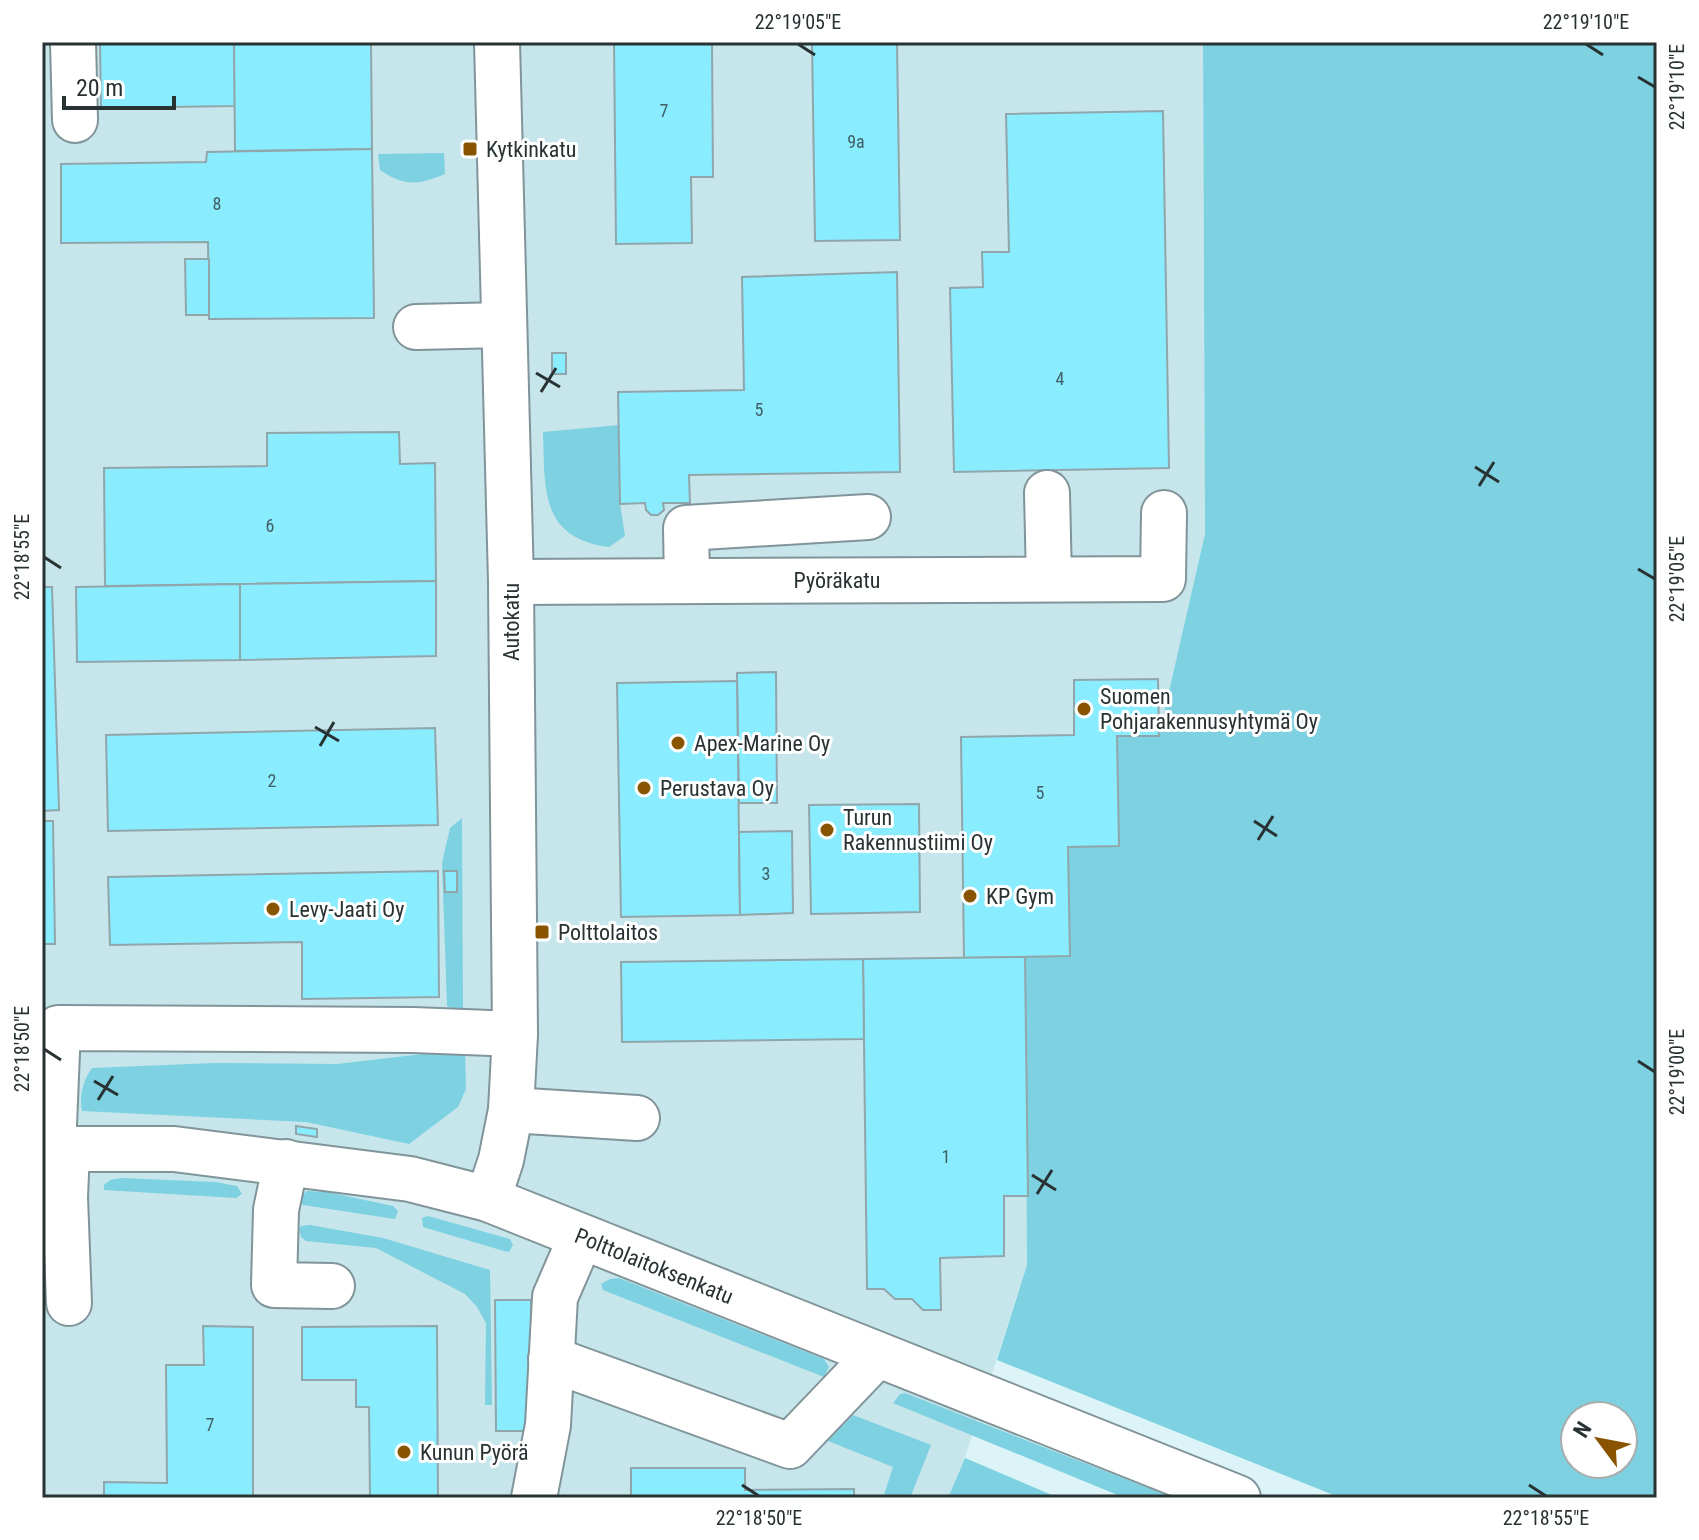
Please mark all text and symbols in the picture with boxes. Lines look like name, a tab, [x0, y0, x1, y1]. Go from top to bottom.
text: 22°19'05"E	[755, 10, 841, 34]
text: 22°19'10"E	[1543, 10, 1629, 34]
text: 22°19'10"E	[1665, 44, 1689, 130]
scale bar	[64, 60, 174, 110]
text: 20 m	[76, 74, 123, 102]
house number: 7	[660, 100, 669, 121]
house number: 9a	[847, 131, 865, 152]
place label: Kytkinkatu	[486, 137, 576, 162]
marker: Kytkinkatu	[461, 140, 479, 158]
house number: 8	[213, 193, 221, 214]
house number: 4	[1056, 368, 1065, 389]
house number: 5	[755, 399, 764, 420]
text: 22°18'55"E	[10, 514, 34, 600]
house number: 6	[266, 515, 274, 536]
text: 22°19'05"E	[1665, 536, 1689, 622]
street label: Pyöräkatu	[794, 568, 880, 593]
street label: Autokatu	[499, 583, 524, 661]
place label: Suomen Pohjarakennusyhtymä Oy	[1100, 684, 1318, 734]
marker: Suomen Pohjarakennusyhtymä Oy	[1075, 700, 1093, 718]
place label: Apex-Marine Oy	[694, 731, 830, 756]
marker: Apex-Marine Oy	[669, 734, 687, 752]
house number: 2	[268, 770, 277, 791]
place label: Perustava Oy	[660, 776, 774, 801]
marker: Perustava Oy	[635, 779, 653, 797]
house number: 5	[1036, 782, 1045, 803]
place label: Turun Rakennustiimi Oy	[843, 805, 993, 855]
marker: Turun Rakennustiimi Oy	[818, 821, 836, 839]
house number: 3	[762, 863, 770, 884]
place label: KP Gym	[986, 884, 1054, 909]
marker: KP Gym	[961, 887, 979, 905]
place label: Levy-Jaati Oy	[289, 897, 404, 922]
marker: Levy-Jaati Oy	[264, 900, 282, 918]
place label: Polttolaitos	[558, 920, 658, 945]
marker: Polttolaitos	[533, 923, 551, 941]
text: 22°18'50"E	[10, 1006, 34, 1092]
text: 22°19'00"E	[1665, 1029, 1689, 1115]
house number: 1	[942, 1146, 950, 1167]
street label: Polttolaitoksenkatu	[571, 1223, 737, 1309]
north arrow	[1559, 1400, 1639, 1480]
house number: 7	[206, 1414, 215, 1435]
text: N	[1568, 1417, 1597, 1442]
place label: Kunun Pyörä	[420, 1440, 529, 1465]
marker: Kunun Pyörä	[395, 1443, 413, 1461]
text: 22°18'50"E	[716, 1506, 802, 1530]
text: 22°18'55"E	[1503, 1506, 1589, 1530]

